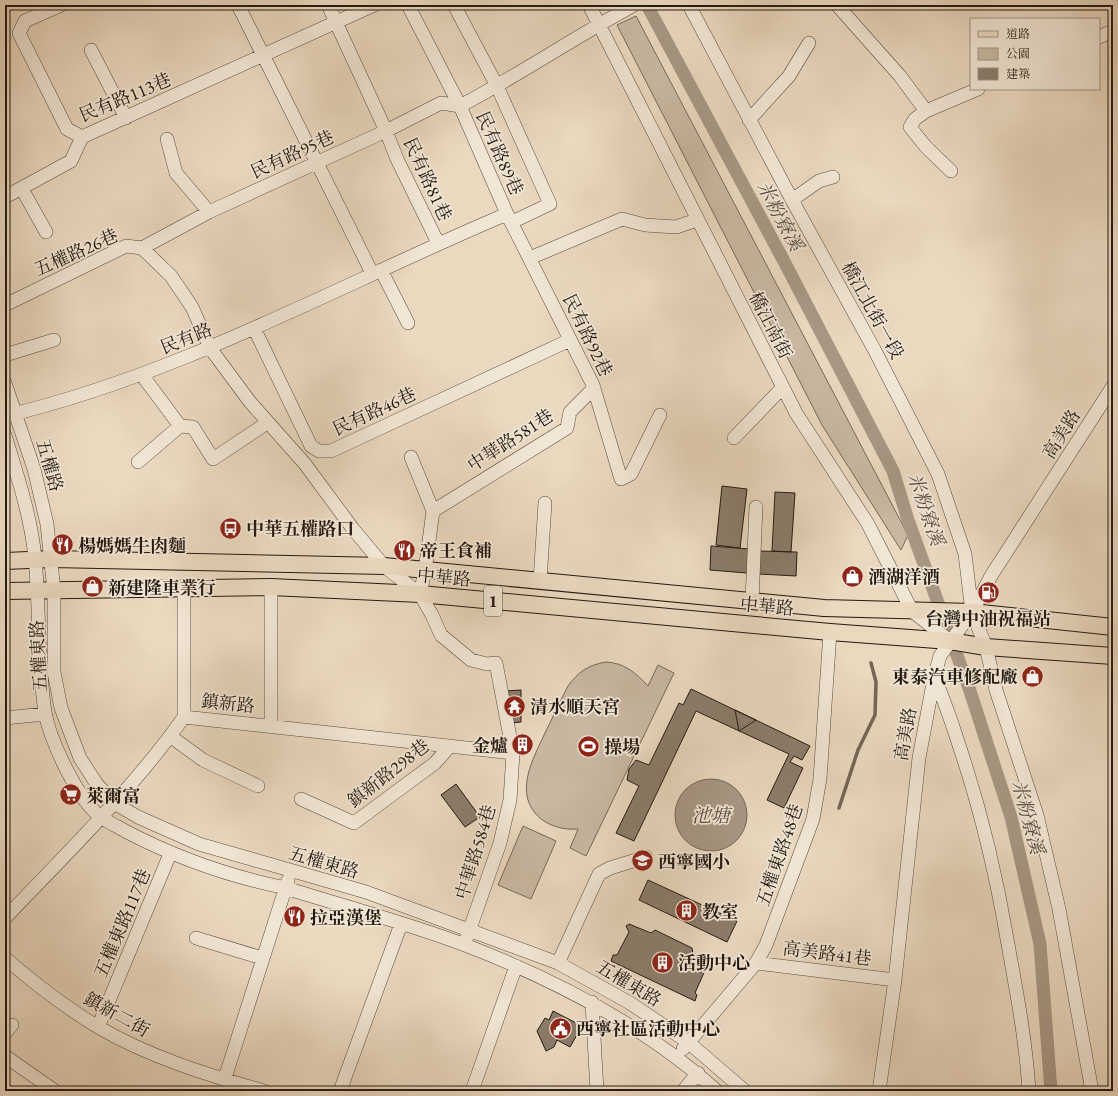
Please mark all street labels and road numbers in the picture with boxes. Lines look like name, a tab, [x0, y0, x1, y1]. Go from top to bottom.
street label: 民有路113巷	[75, 67, 175, 127]
street label: 民有路89巷	[471, 108, 529, 198]
street label: 民有路95巷	[247, 125, 337, 183]
street label: 民有路81巷	[399, 134, 457, 224]
street label: 五權路26巷	[31, 223, 121, 281]
street label: 橋江北街一段	[837, 257, 909, 363]
street label: 橋江南街	[744, 288, 798, 362]
street label: 民有路92巷	[558, 290, 618, 380]
street label: 民有路	[157, 317, 215, 359]
street label: 民有路46巷	[329, 382, 419, 440]
street label: 中華路581巷	[463, 404, 557, 476]
street label: 高美路	[1037, 405, 1085, 463]
street label: 五權路	[32, 436, 68, 494]
street label: 中華路	[416, 563, 472, 591]
road number: 1	[484, 586, 502, 616]
street label: 中華路	[739, 592, 795, 620]
street label: 五權東路	[25, 619, 51, 693]
street label: 鎮新路	[200, 689, 256, 717]
street label: 高美路	[889, 705, 921, 763]
street label: 鎮新路298巷	[342, 734, 434, 812]
street label: 五權東路48巷	[751, 801, 807, 909]
street label: 中華路584巷	[450, 802, 500, 902]
street label: 五權東路	[286, 841, 362, 883]
street label: 五權東路117巷	[89, 865, 155, 981]
street label: 高美路41巷	[781, 936, 873, 970]
street label: 五權東路	[592, 955, 666, 1011]
street label: 鎮新二街	[80, 986, 154, 1042]

